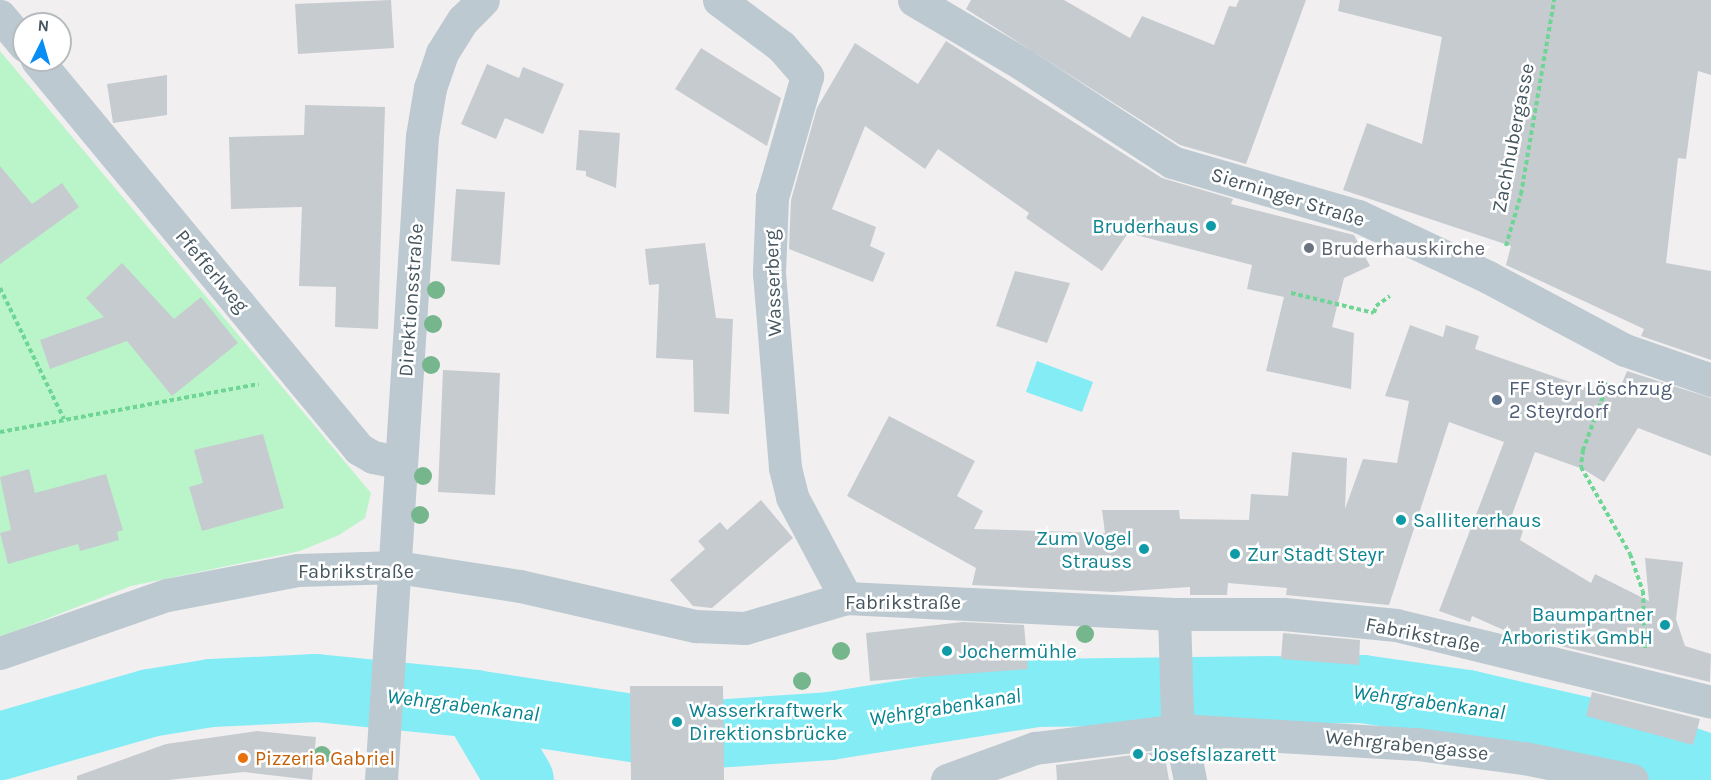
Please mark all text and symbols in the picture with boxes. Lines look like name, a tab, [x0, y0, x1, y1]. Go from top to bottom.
north arrow	[12, 12, 72, 72]
text: N	[37, 16, 50, 36]
street label: Zachhubergasse	[1487, 61, 1539, 215]
street label: Sierninger Straße	[1208, 162, 1368, 232]
place label: Bruderhaus	[1092, 214, 1199, 238]
marker: Bruderhaus	[1204, 219, 1218, 233]
street label: Direktionsstraße	[394, 222, 428, 378]
street label: Pfefferlweg	[170, 225, 254, 317]
street label: Wasserberg	[759, 229, 787, 337]
place label: Bruderhauskirche	[1321, 236, 1485, 260]
marker: Bruderhauskirche	[1302, 241, 1316, 255]
place label: FF Steyr Löschzug 2 Steyrdorf	[1509, 376, 1672, 423]
marker: FF Steyr Löschzug 2 Steyrdorf	[1490, 393, 1504, 407]
place label: Sallitererhaus	[1413, 508, 1541, 532]
marker: Sallitererhaus	[1394, 513, 1408, 527]
place label: Zum Vogel Strauss	[1036, 526, 1132, 573]
marker: Zum Vogel Strauss	[1137, 542, 1151, 556]
place label: Zur Stadt Steyr	[1247, 542, 1384, 566]
marker: Zur Stadt Steyr	[1228, 547, 1242, 561]
street label: Fabrikstraße	[298, 559, 414, 583]
street label: Fabrikstraße	[845, 590, 961, 614]
place label: Baumpartner Arboristik GmbH	[1501, 602, 1653, 649]
street label: Fabrikstraße	[1364, 612, 1482, 658]
marker: Baumpartner Arboristik GmbH	[1658, 618, 1672, 632]
place label: Jochermühle	[959, 639, 1077, 663]
marker: Jochermühle	[940, 644, 954, 658]
water label: Wehrgrabenkanal	[1351, 679, 1507, 725]
water label: Wehrgrabenkanal	[385, 683, 541, 727]
water label: Wehrgrabenkanal	[867, 683, 1023, 731]
place label: Wasserkraftwerk Direktionsbrücke	[689, 698, 847, 745]
marker: Wasserkraftwerk Direktionsbrücke	[670, 715, 684, 729]
street label: Wehrgrabengasse	[1324, 725, 1490, 765]
place label: Josefslazarett	[1150, 742, 1276, 766]
place label: Pizzeria Gabriel	[255, 746, 395, 770]
marker: Josefslazarett	[1131, 747, 1145, 761]
marker: Pizzeria Gabriel	[236, 751, 250, 765]

